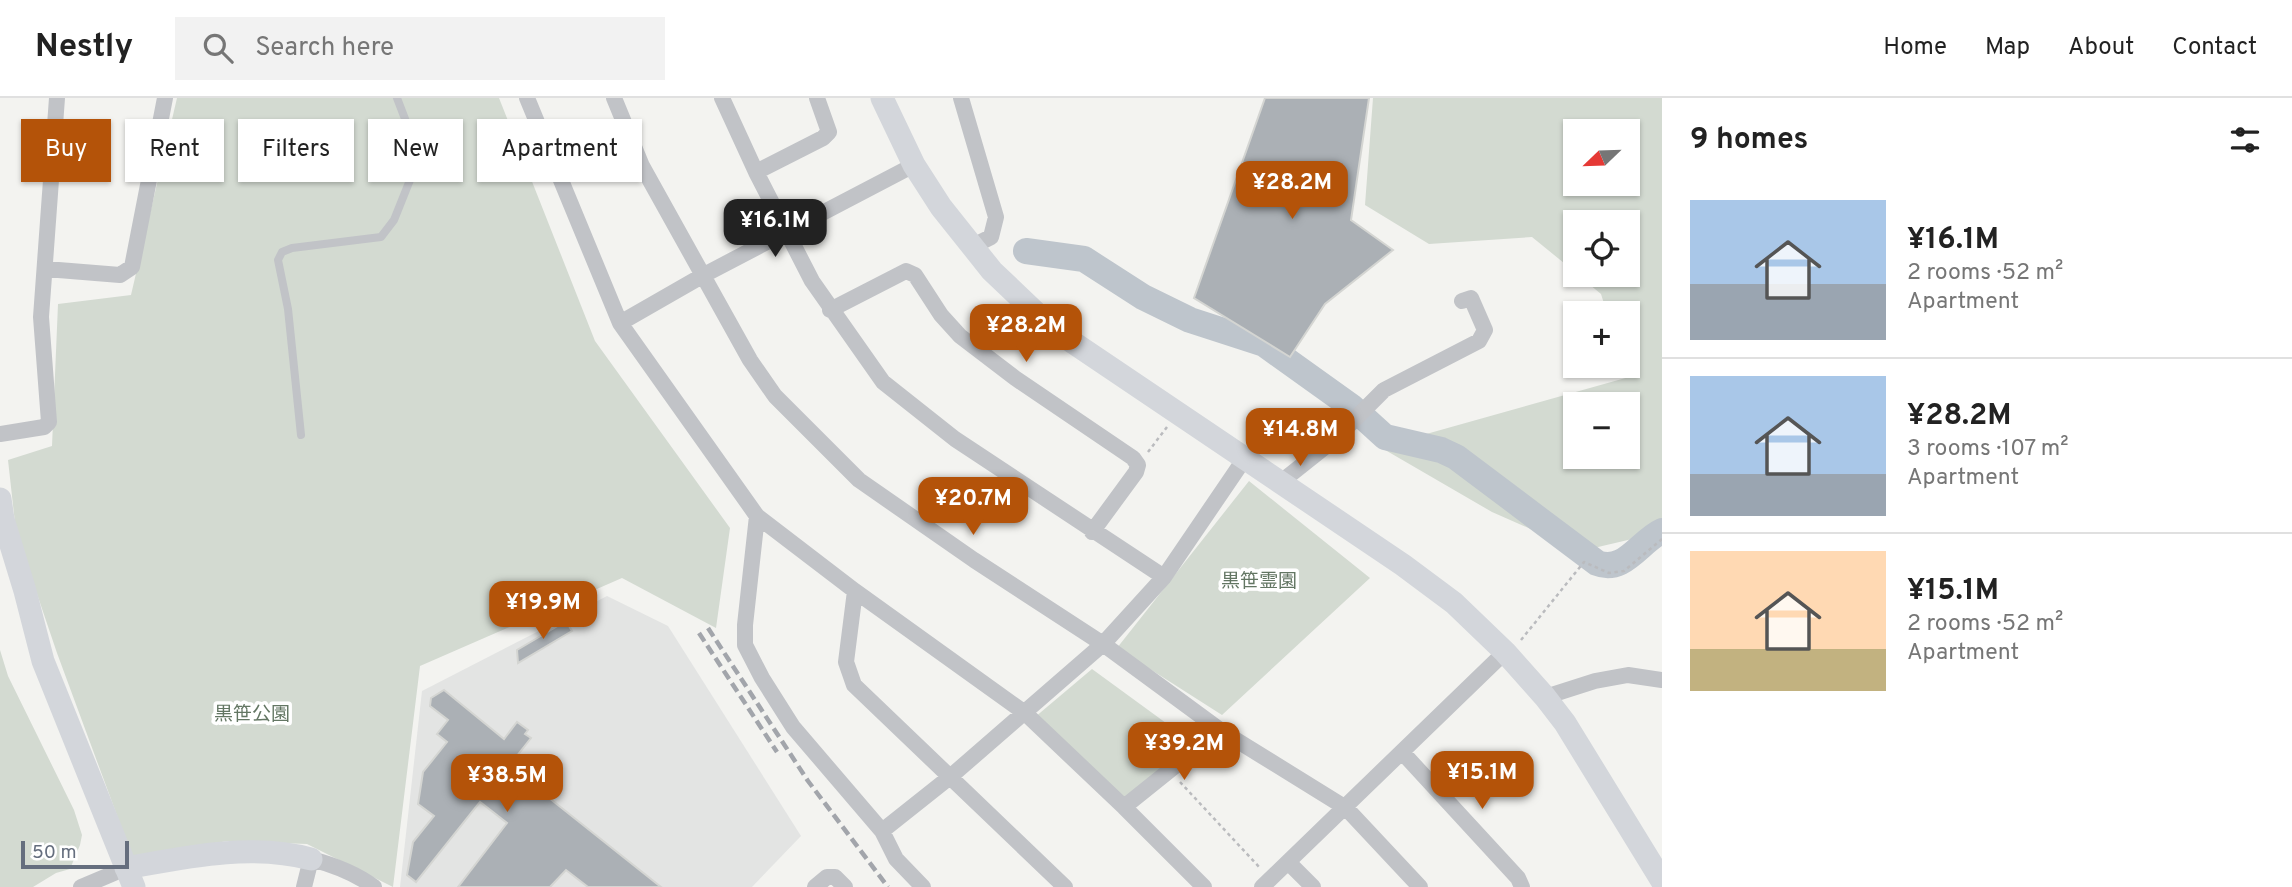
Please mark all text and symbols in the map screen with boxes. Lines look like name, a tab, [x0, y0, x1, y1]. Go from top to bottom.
search box	[175, 17, 665, 80]
text: Nestly	[35, 27, 133, 69]
icon: search	[199, 29, 237, 67]
text: Search here	[255, 32, 394, 65]
text: Home	[1883, 33, 1947, 63]
text: Map	[1985, 33, 2030, 63]
text: About	[2068, 33, 2134, 63]
text: Contact	[2172, 33, 2257, 63]
chip: Buy	[21, 119, 111, 182]
chip: Rent	[125, 119, 224, 182]
chip: Filters	[238, 119, 354, 182]
chip: New	[368, 119, 463, 182]
chip: Apartment	[477, 119, 642, 182]
north arrow	[1563, 119, 1640, 196]
map controls	[1563, 119, 1640, 469]
icon: filters	[2226, 121, 2264, 159]
text: 9 homes	[1690, 122, 1808, 159]
pin: ¥28.2M	[1235, 162, 1349, 221]
text: ¥28.2M	[1252, 169, 1332, 198]
pin: ¥16.1M	[718, 200, 832, 259]
text: ¥16.1M	[740, 207, 810, 236]
button: locate	[1563, 210, 1640, 287]
text: ¥16.1M	[1907, 222, 1999, 259]
icon: home	[1746, 228, 1830, 312]
text: 2 rooms · 52 m²	[1907, 259, 2063, 288]
text: Apartment	[1907, 288, 2019, 317]
button: +	[1563, 301, 1640, 378]
pin: ¥28.2M	[969, 304, 1083, 364]
text: ¥28.2M	[986, 312, 1066, 341]
button: −	[1563, 392, 1640, 469]
text: ¥28.2M	[1907, 398, 2012, 435]
icon: home	[1746, 404, 1830, 488]
pin: ¥14.8M	[1243, 408, 1357, 468]
text: ¥14.8M	[1262, 416, 1338, 445]
text: 3 rooms · 107 m²	[1907, 435, 2069, 464]
text: Apartment	[1907, 464, 2019, 493]
pin: ¥20.7M	[916, 478, 1030, 537]
text: ¥20.7M	[934, 485, 1012, 514]
park label: 黒笹霊園	[1221, 570, 1297, 594]
text: ¥15.1M	[1907, 573, 1999, 610]
icon: home	[1746, 579, 1830, 663]
pin: ¥19.9M	[486, 582, 600, 641]
text: ¥19.9M	[505, 589, 581, 618]
text: 2 rooms · 52 m²	[1907, 610, 2063, 639]
text: Apartment	[1907, 639, 2019, 668]
park label: 黒笹公園	[214, 703, 290, 727]
pin: ¥39.2M	[1127, 722, 1241, 782]
text: ¥39.2M	[1144, 730, 1224, 759]
pin: ¥15.1M	[1425, 752, 1539, 811]
pin: ¥38.5M	[450, 754, 564, 814]
text: ¥15.1M	[1447, 759, 1517, 788]
text: ¥38.5M	[467, 762, 547, 791]
scale bar	[21, 838, 130, 870]
text: 50 m	[32, 841, 77, 865]

